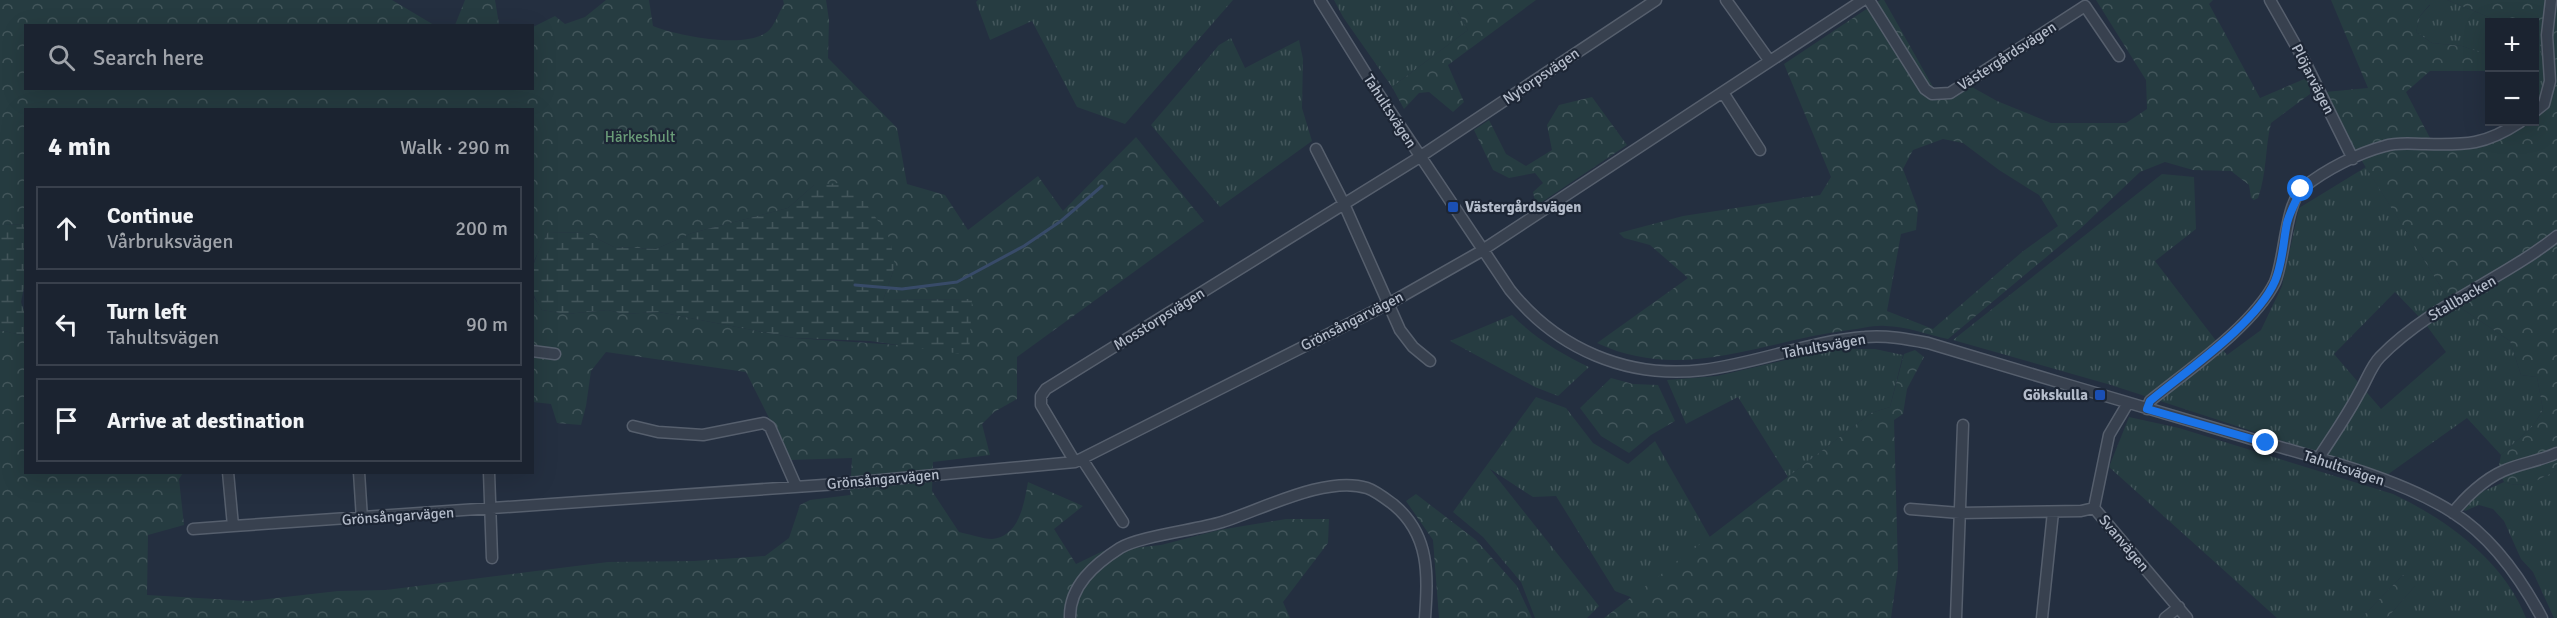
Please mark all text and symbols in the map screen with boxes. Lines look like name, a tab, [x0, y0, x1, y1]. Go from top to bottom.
street label: Västergårdsvägen	[1954, 18, 2060, 94]
map controls	[2485, 18, 2539, 126]
button: +	[2485, 18, 2539, 72]
search box	[24, 24, 534, 90]
icon: search	[45, 41, 78, 74]
street label: Plöjarvägen	[2288, 41, 2338, 117]
text: Search here	[93, 44, 204, 71]
street label: Nytorpsvägen	[1499, 44, 1583, 108]
street label: Tahultsvägen	[1360, 71, 1420, 151]
button: −	[2485, 72, 2539, 126]
park label: Härkeshult	[605, 128, 675, 146]
text: 4 min	[48, 131, 111, 163]
text: Walk · 290 m	[400, 135, 510, 160]
route start	[2287, 175, 2313, 201]
place label: Västergårdsvägen	[1465, 198, 1581, 216]
marker: Västergårdsvägen	[1446, 200, 1460, 214]
text: Continue	[107, 202, 194, 229]
icon: ahead	[50, 212, 83, 245]
text: 200 m	[455, 216, 508, 241]
text: Vårbruksvägen	[107, 229, 233, 254]
street label: Stallbacken	[2425, 271, 2499, 325]
street label: Mosstorpsvägen	[1110, 284, 1208, 354]
street label: Grönsångarvägen	[1298, 287, 1406, 355]
text: Turn left	[107, 298, 187, 325]
icon: left	[50, 308, 83, 341]
text: 90 m	[466, 312, 508, 337]
text: Tahultsvägen	[107, 325, 219, 350]
street label: Tahultsvägen	[1781, 330, 1867, 362]
place label: Gökskulla	[2023, 386, 2088, 404]
marker: Gökskulla	[2093, 388, 2107, 402]
icon: arrive	[50, 404, 83, 437]
text: Arrive at destination	[107, 407, 304, 434]
route end	[2252, 429, 2278, 455]
street label: Tahultsvägen	[2301, 446, 2387, 490]
street label: Grönsångarvägen	[826, 465, 940, 493]
street label: Grönsångarvägen	[341, 503, 455, 529]
street label: Svanvägen	[2095, 511, 2153, 575]

